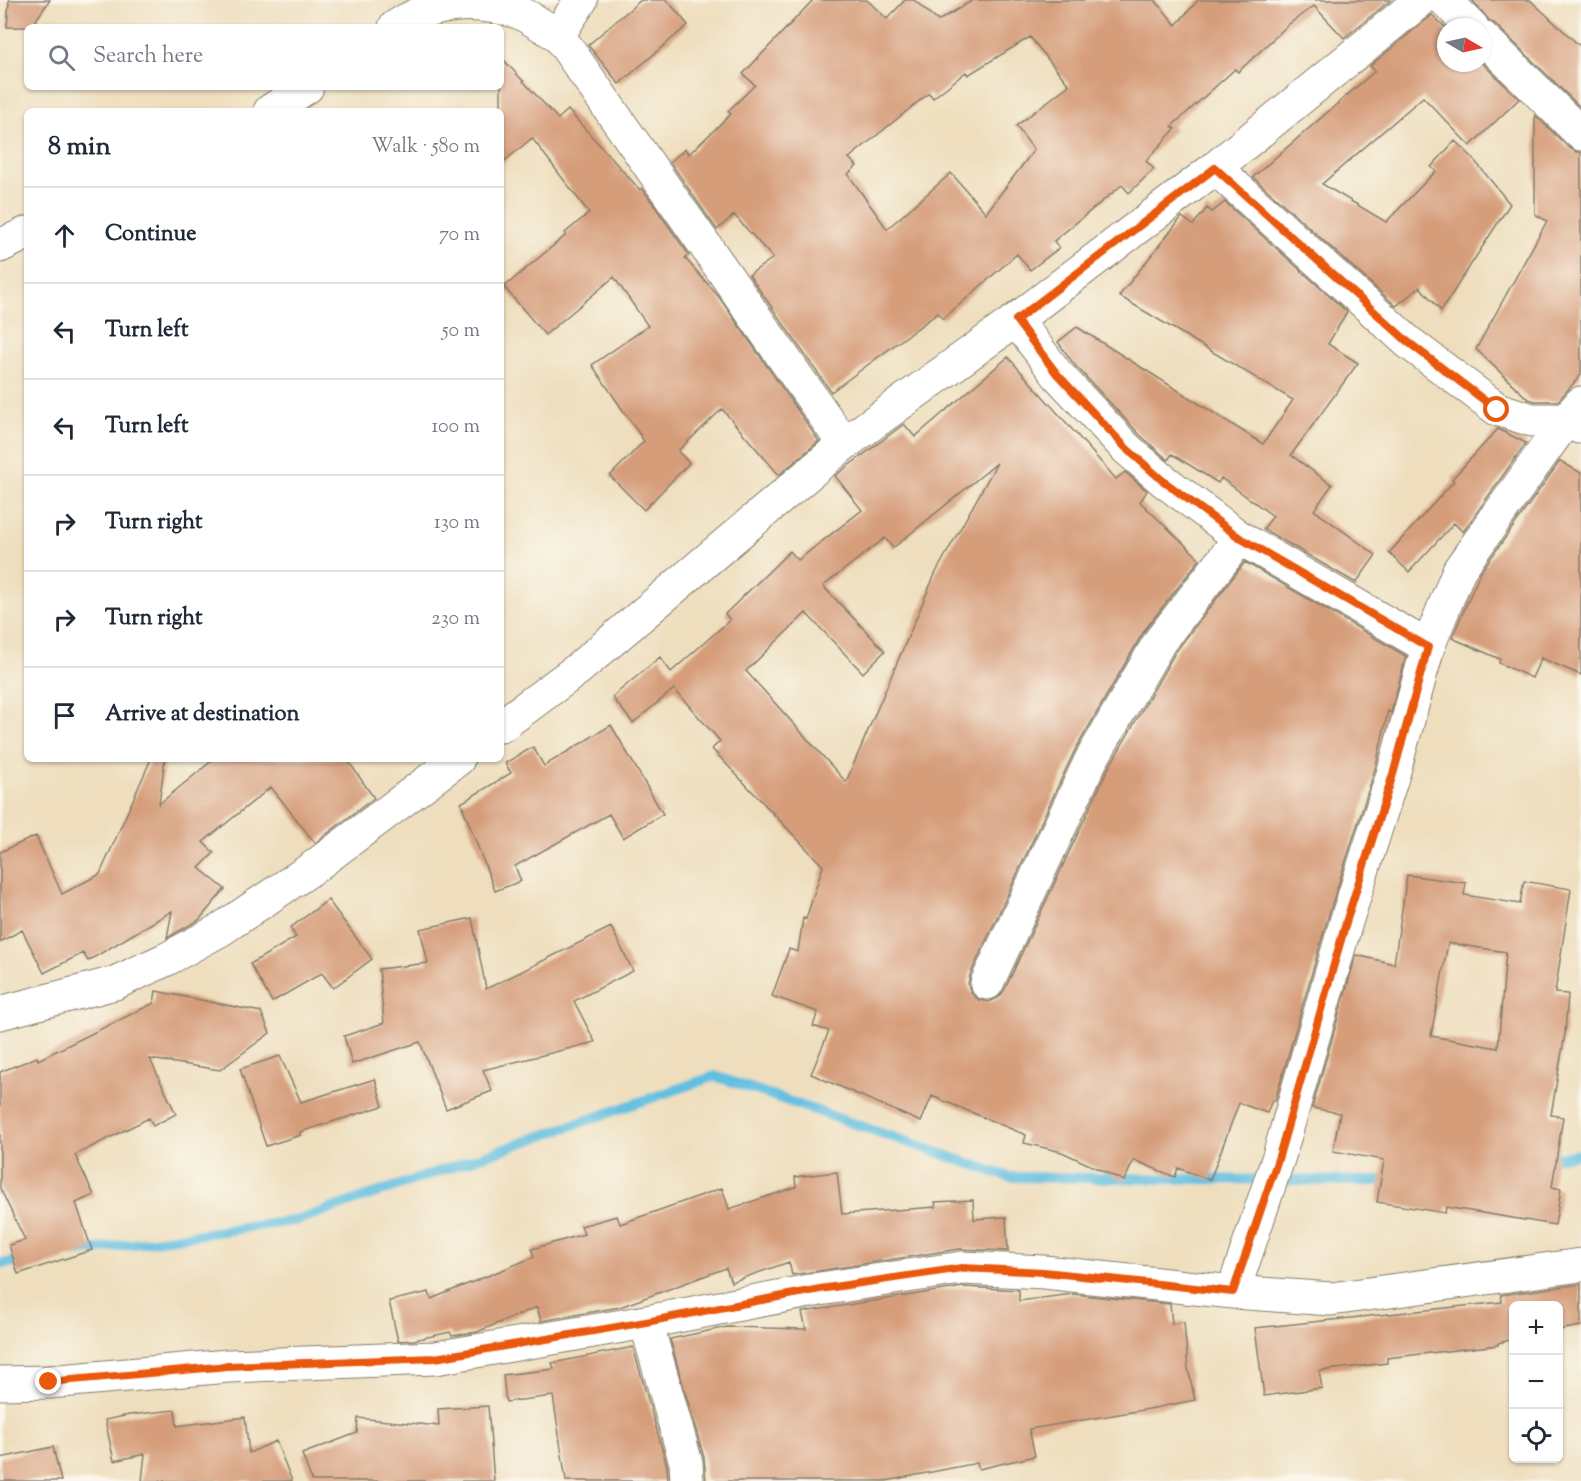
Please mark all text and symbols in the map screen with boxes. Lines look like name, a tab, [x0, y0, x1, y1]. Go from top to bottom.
north arrow	[1437, 18, 1491, 72]
search box	[24, 24, 504, 90]
icon: search	[45, 41, 78, 74]
text: Search here	[93, 41, 203, 73]
text: 8 min	[48, 129, 111, 166]
text: Walk · 580 m	[371, 133, 480, 162]
icon: ahead	[48, 219, 81, 252]
text: Continue	[105, 219, 196, 251]
text: 70 m	[439, 221, 480, 250]
icon: left	[48, 315, 81, 348]
text: Turn left	[105, 315, 188, 347]
text: 50 m	[442, 317, 480, 346]
route start	[1483, 396, 1509, 422]
icon: left	[48, 411, 81, 444]
text: Turn left	[105, 411, 188, 443]
text: 100 m	[431, 413, 480, 442]
icon: right	[48, 507, 81, 540]
text: Turn right	[105, 507, 202, 539]
text: 130 m	[434, 509, 480, 538]
icon: right	[48, 603, 81, 636]
text: Turn right	[105, 603, 202, 635]
text: 230 m	[431, 605, 480, 634]
icon: arrive	[48, 699, 81, 732]
text: Arrive at destination	[105, 699, 300, 731]
map controls	[1509, 1301, 1563, 1463]
button: +	[1509, 1301, 1563, 1355]
button: −	[1509, 1355, 1563, 1409]
route end	[35, 1368, 61, 1394]
button: locate	[1509, 1409, 1563, 1463]

